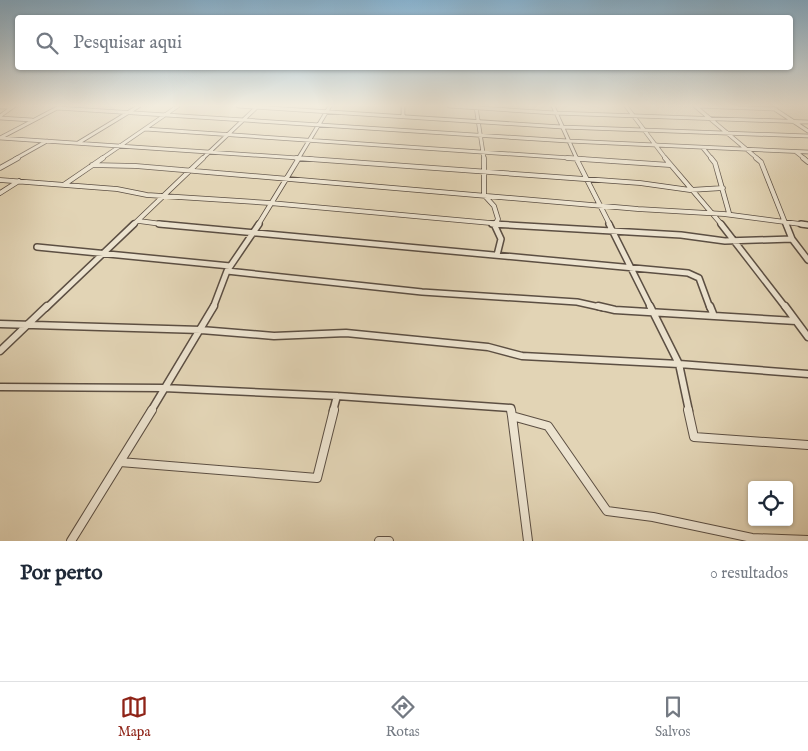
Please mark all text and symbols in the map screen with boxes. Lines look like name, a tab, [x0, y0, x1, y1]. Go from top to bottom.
search box	[15, 15, 793, 70]
icon: search	[33, 29, 61, 57]
text: Pesquisar aqui	[73, 31, 182, 55]
map controls	[748, 481, 793, 526]
button: locate	[748, 481, 793, 526]
text: Por perto	[20, 560, 102, 587]
text: 0 resultados	[710, 564, 788, 584]
tab: Mapa	[118, 693, 150, 741]
tab: Rotas	[386, 693, 420, 741]
tab: Salvos	[655, 693, 690, 741]

